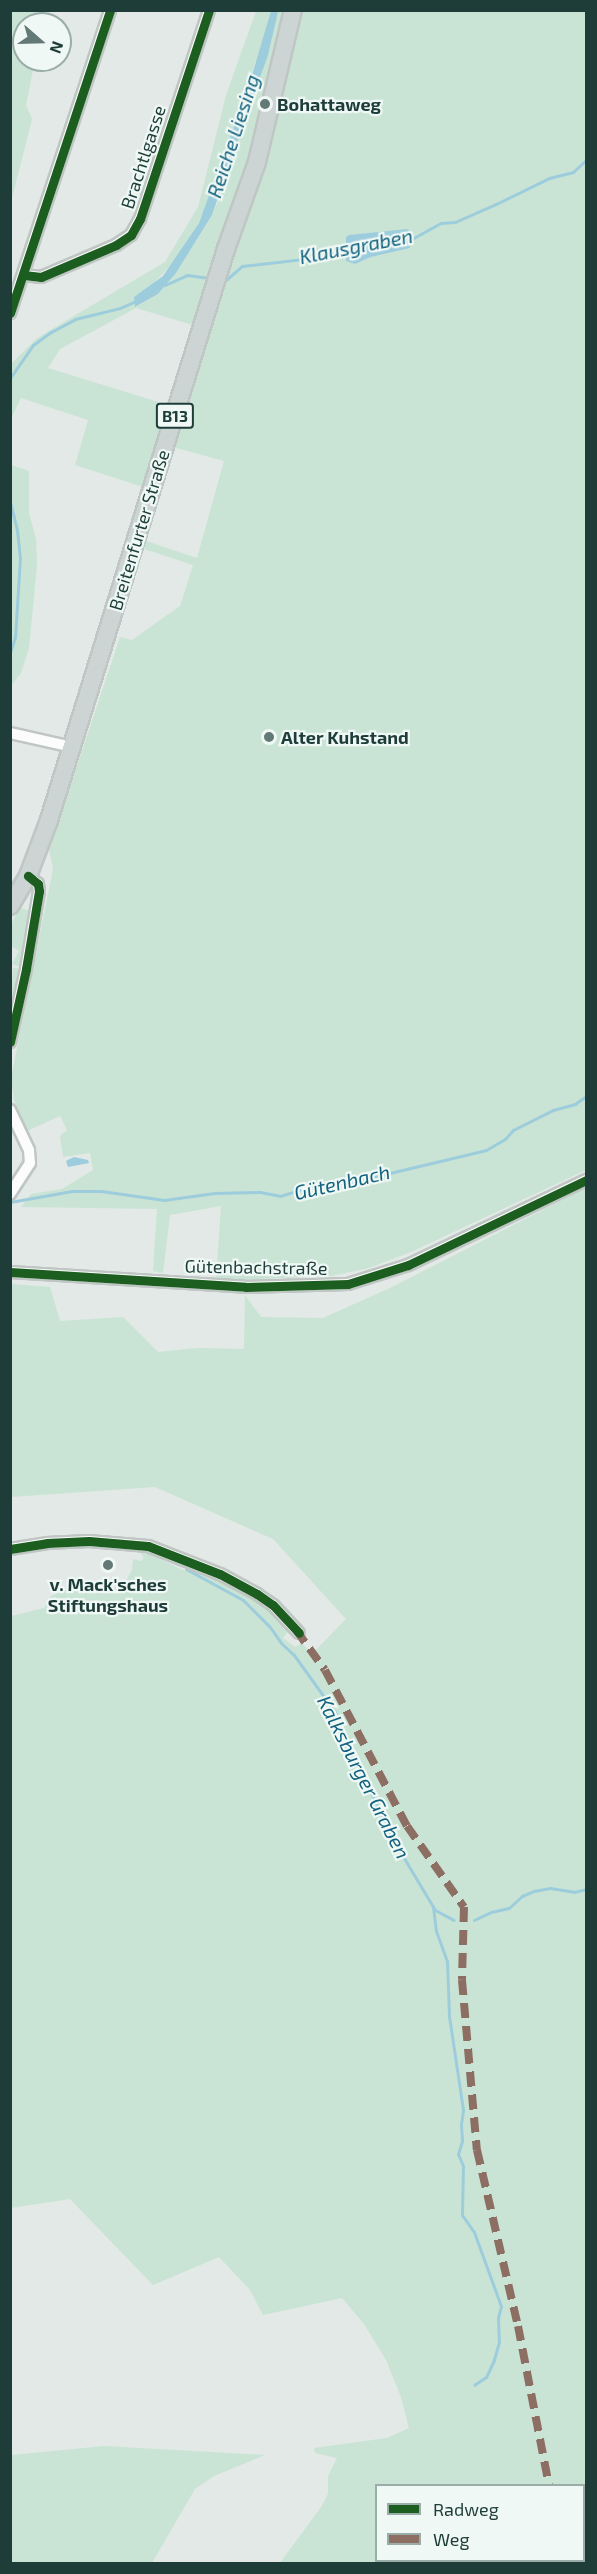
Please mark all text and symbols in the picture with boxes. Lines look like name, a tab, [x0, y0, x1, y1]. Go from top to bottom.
north arrow	[12, 12, 72, 72]
text: N	[47, 39, 68, 56]
water label: Reiche Liesing	[202, 71, 264, 201]
place label: Bohattaweg	[277, 93, 381, 115]
marker: Bohattaweg	[258, 97, 272, 111]
street label: Brachtlgasse	[116, 103, 170, 211]
water label: Klausgraben	[297, 223, 415, 269]
road number: B13	[156, 403, 195, 429]
street label: Breitenfurter Straße	[104, 447, 174, 613]
place label: Alter Kuhstand	[281, 726, 409, 748]
marker: Alter Kuhstand	[262, 730, 276, 744]
water label: Gütenbach	[292, 1159, 392, 1205]
street label: Gütenbachstraße	[184, 1255, 328, 1279]
marker: v. Mack'sches Stiftungshaus	[101, 1558, 115, 1572]
place label: v. Mack'sches Stiftungshaus	[48, 1574, 168, 1616]
water label: Kalksburger Graben	[312, 1691, 416, 1863]
legend	[375, 2484, 585, 2562]
text: Radweg	[433, 2498, 499, 2520]
text: Weg	[433, 2528, 469, 2550]

